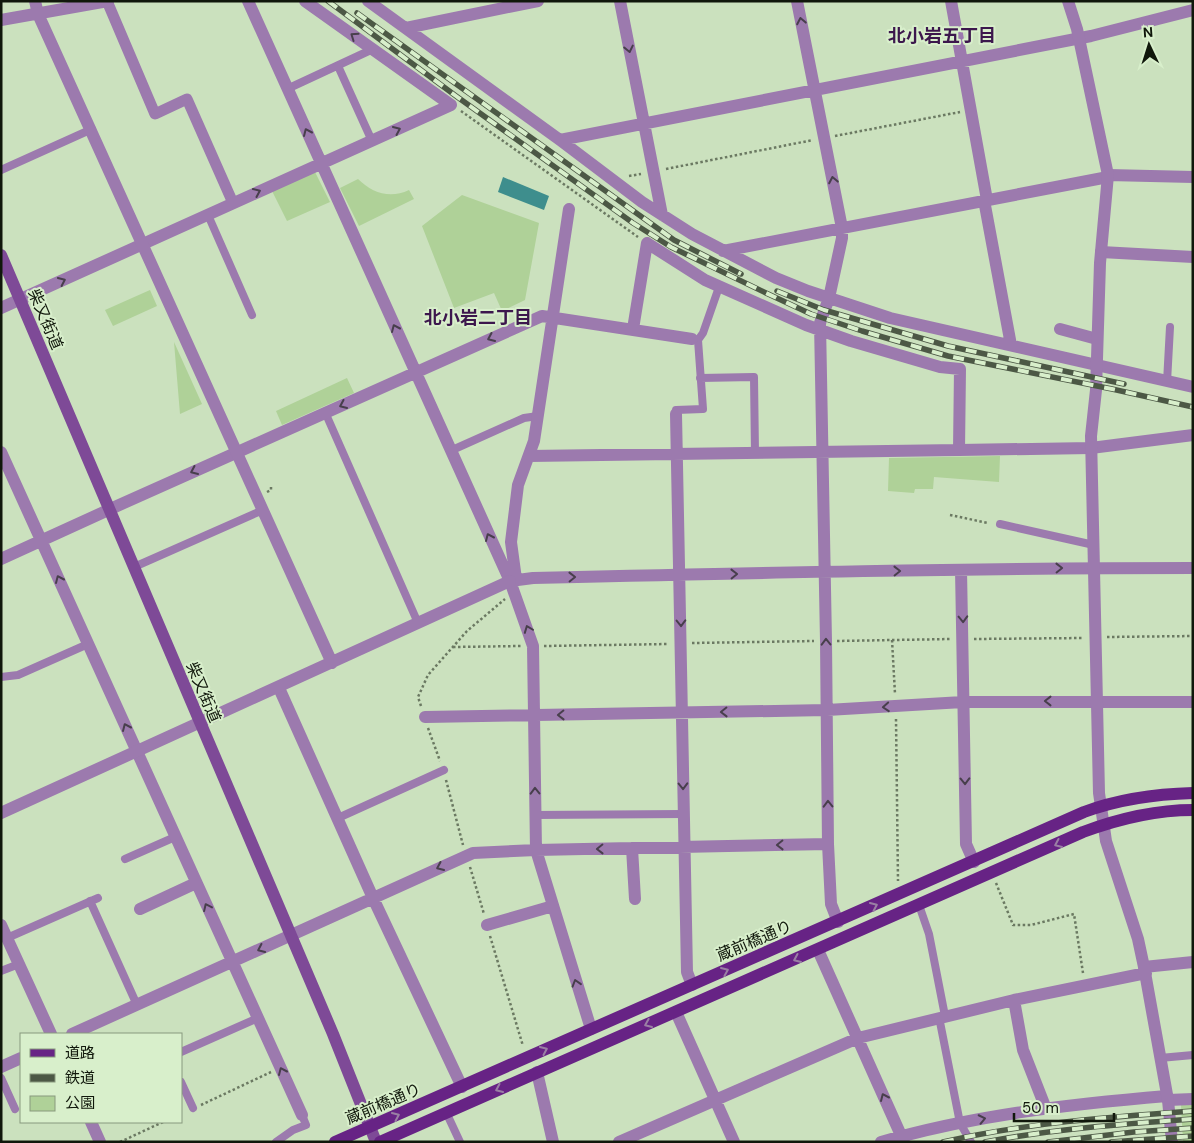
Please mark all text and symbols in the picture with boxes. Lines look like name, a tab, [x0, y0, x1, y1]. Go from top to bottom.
one-way arrow	[797, 16, 807, 25]
north arrow	[1124, 20, 1174, 70]
text: N	[1142, 23, 1154, 41]
district label: 北小岩五丁目	[888, 24, 996, 48]
one-way arrow	[350, 32, 359, 42]
one-way arrow	[624, 45, 634, 53]
one-way arrow	[392, 125, 401, 136]
one-way arrow	[302, 128, 313, 137]
one-way arrow	[828, 176, 838, 185]
one-way arrow	[252, 188, 261, 199]
one-way arrow	[57, 277, 66, 287]
street label: 柴又街道	[23, 286, 68, 353]
district label: 北小岩二丁目	[424, 306, 532, 330]
one-way arrow	[390, 324, 401, 333]
one-way arrow	[487, 332, 496, 343]
one-way arrow	[339, 398, 348, 409]
one-way arrow	[190, 465, 199, 476]
one-way arrow	[485, 533, 496, 542]
one-way arrow	[1055, 563, 1063, 574]
one-way arrow	[893, 566, 901, 576]
one-way arrow	[730, 569, 738, 579]
one-way arrow	[568, 572, 576, 582]
one-way arrow	[54, 575, 65, 584]
one-way arrow	[957, 615, 968, 623]
one-way arrow	[676, 620, 686, 627]
one-way arrow	[524, 626, 534, 634]
one-way arrow	[821, 638, 832, 646]
street label: 柴又街道	[181, 659, 226, 726]
one-way arrow	[1044, 696, 1052, 706]
one-way arrow	[882, 701, 890, 712]
one-way arrow	[719, 707, 727, 717]
one-way arrow	[557, 710, 564, 720]
one-way arrow	[121, 723, 132, 732]
one-way arrow	[959, 777, 970, 785]
one-way arrow	[677, 782, 688, 790]
one-way arrow	[530, 787, 540, 794]
one-way arrow	[823, 800, 833, 808]
one-way arrow	[1054, 837, 1063, 848]
one-way arrow	[775, 840, 783, 850]
one-way arrow	[595, 844, 603, 854]
one-way arrow	[436, 861, 445, 872]
one-way arrow	[869, 901, 878, 912]
one-way arrow	[203, 903, 213, 912]
street label: 蔵前橋通り	[713, 915, 795, 966]
one-way arrow	[257, 943, 266, 954]
one-way arrow	[793, 953, 802, 964]
one-way arrow	[720, 966, 729, 977]
one-way arrow	[571, 979, 581, 987]
one-way arrow	[644, 1018, 653, 1028]
legend	[20, 1033, 182, 1123]
text: 道路	[65, 1043, 95, 1063]
one-way arrow	[539, 1046, 548, 1056]
one-way arrow	[277, 1067, 288, 1076]
text: 鉄道	[65, 1068, 95, 1088]
street label: 蔵前橋通り	[342, 1078, 424, 1129]
one-way arrow	[495, 1082, 504, 1093]
scale bar	[1014, 1090, 1114, 1122]
text: 公園	[65, 1093, 95, 1113]
one-way arrow	[879, 1093, 890, 1102]
text: 50 m	[1022, 1098, 1059, 1118]
one-way arrow	[391, 1111, 400, 1122]
one-way arrow	[978, 1114, 987, 1124]

